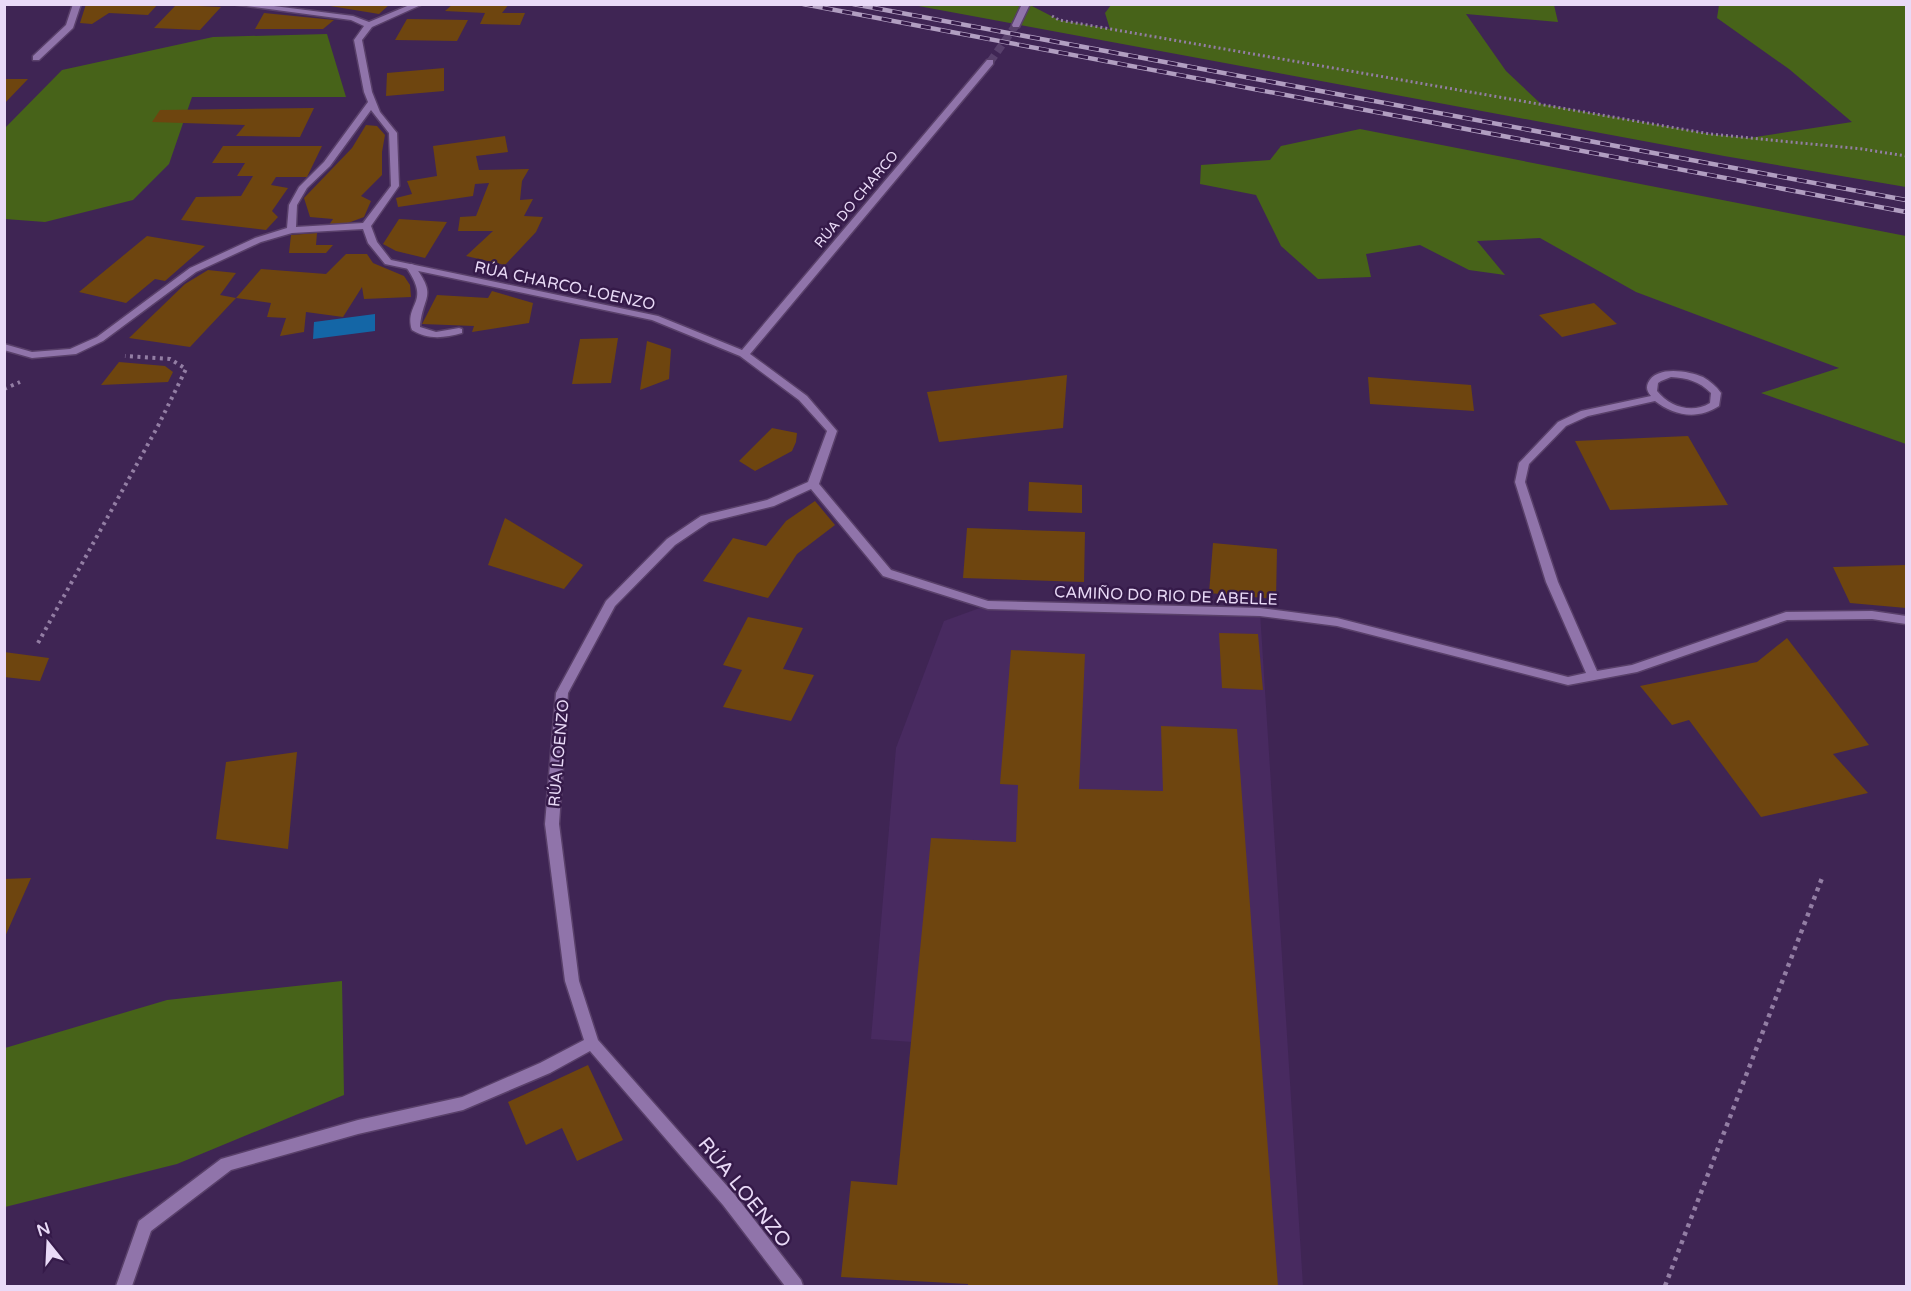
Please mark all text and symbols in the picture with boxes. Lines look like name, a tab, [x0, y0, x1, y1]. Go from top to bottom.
street label: RÚA DO CHARCO	[811, 147, 902, 251]
street label: RÚA CHARCO-LOENZO	[472, 257, 657, 315]
street label: CAMIÑO DO RIO DE ABELLE	[1054, 582, 1278, 610]
street label: RÚA LOENZO	[544, 699, 574, 808]
street label: RÚA LOENZO	[693, 1132, 797, 1253]
north arrow	[18, 1213, 78, 1273]
text: N	[34, 1218, 53, 1241]

